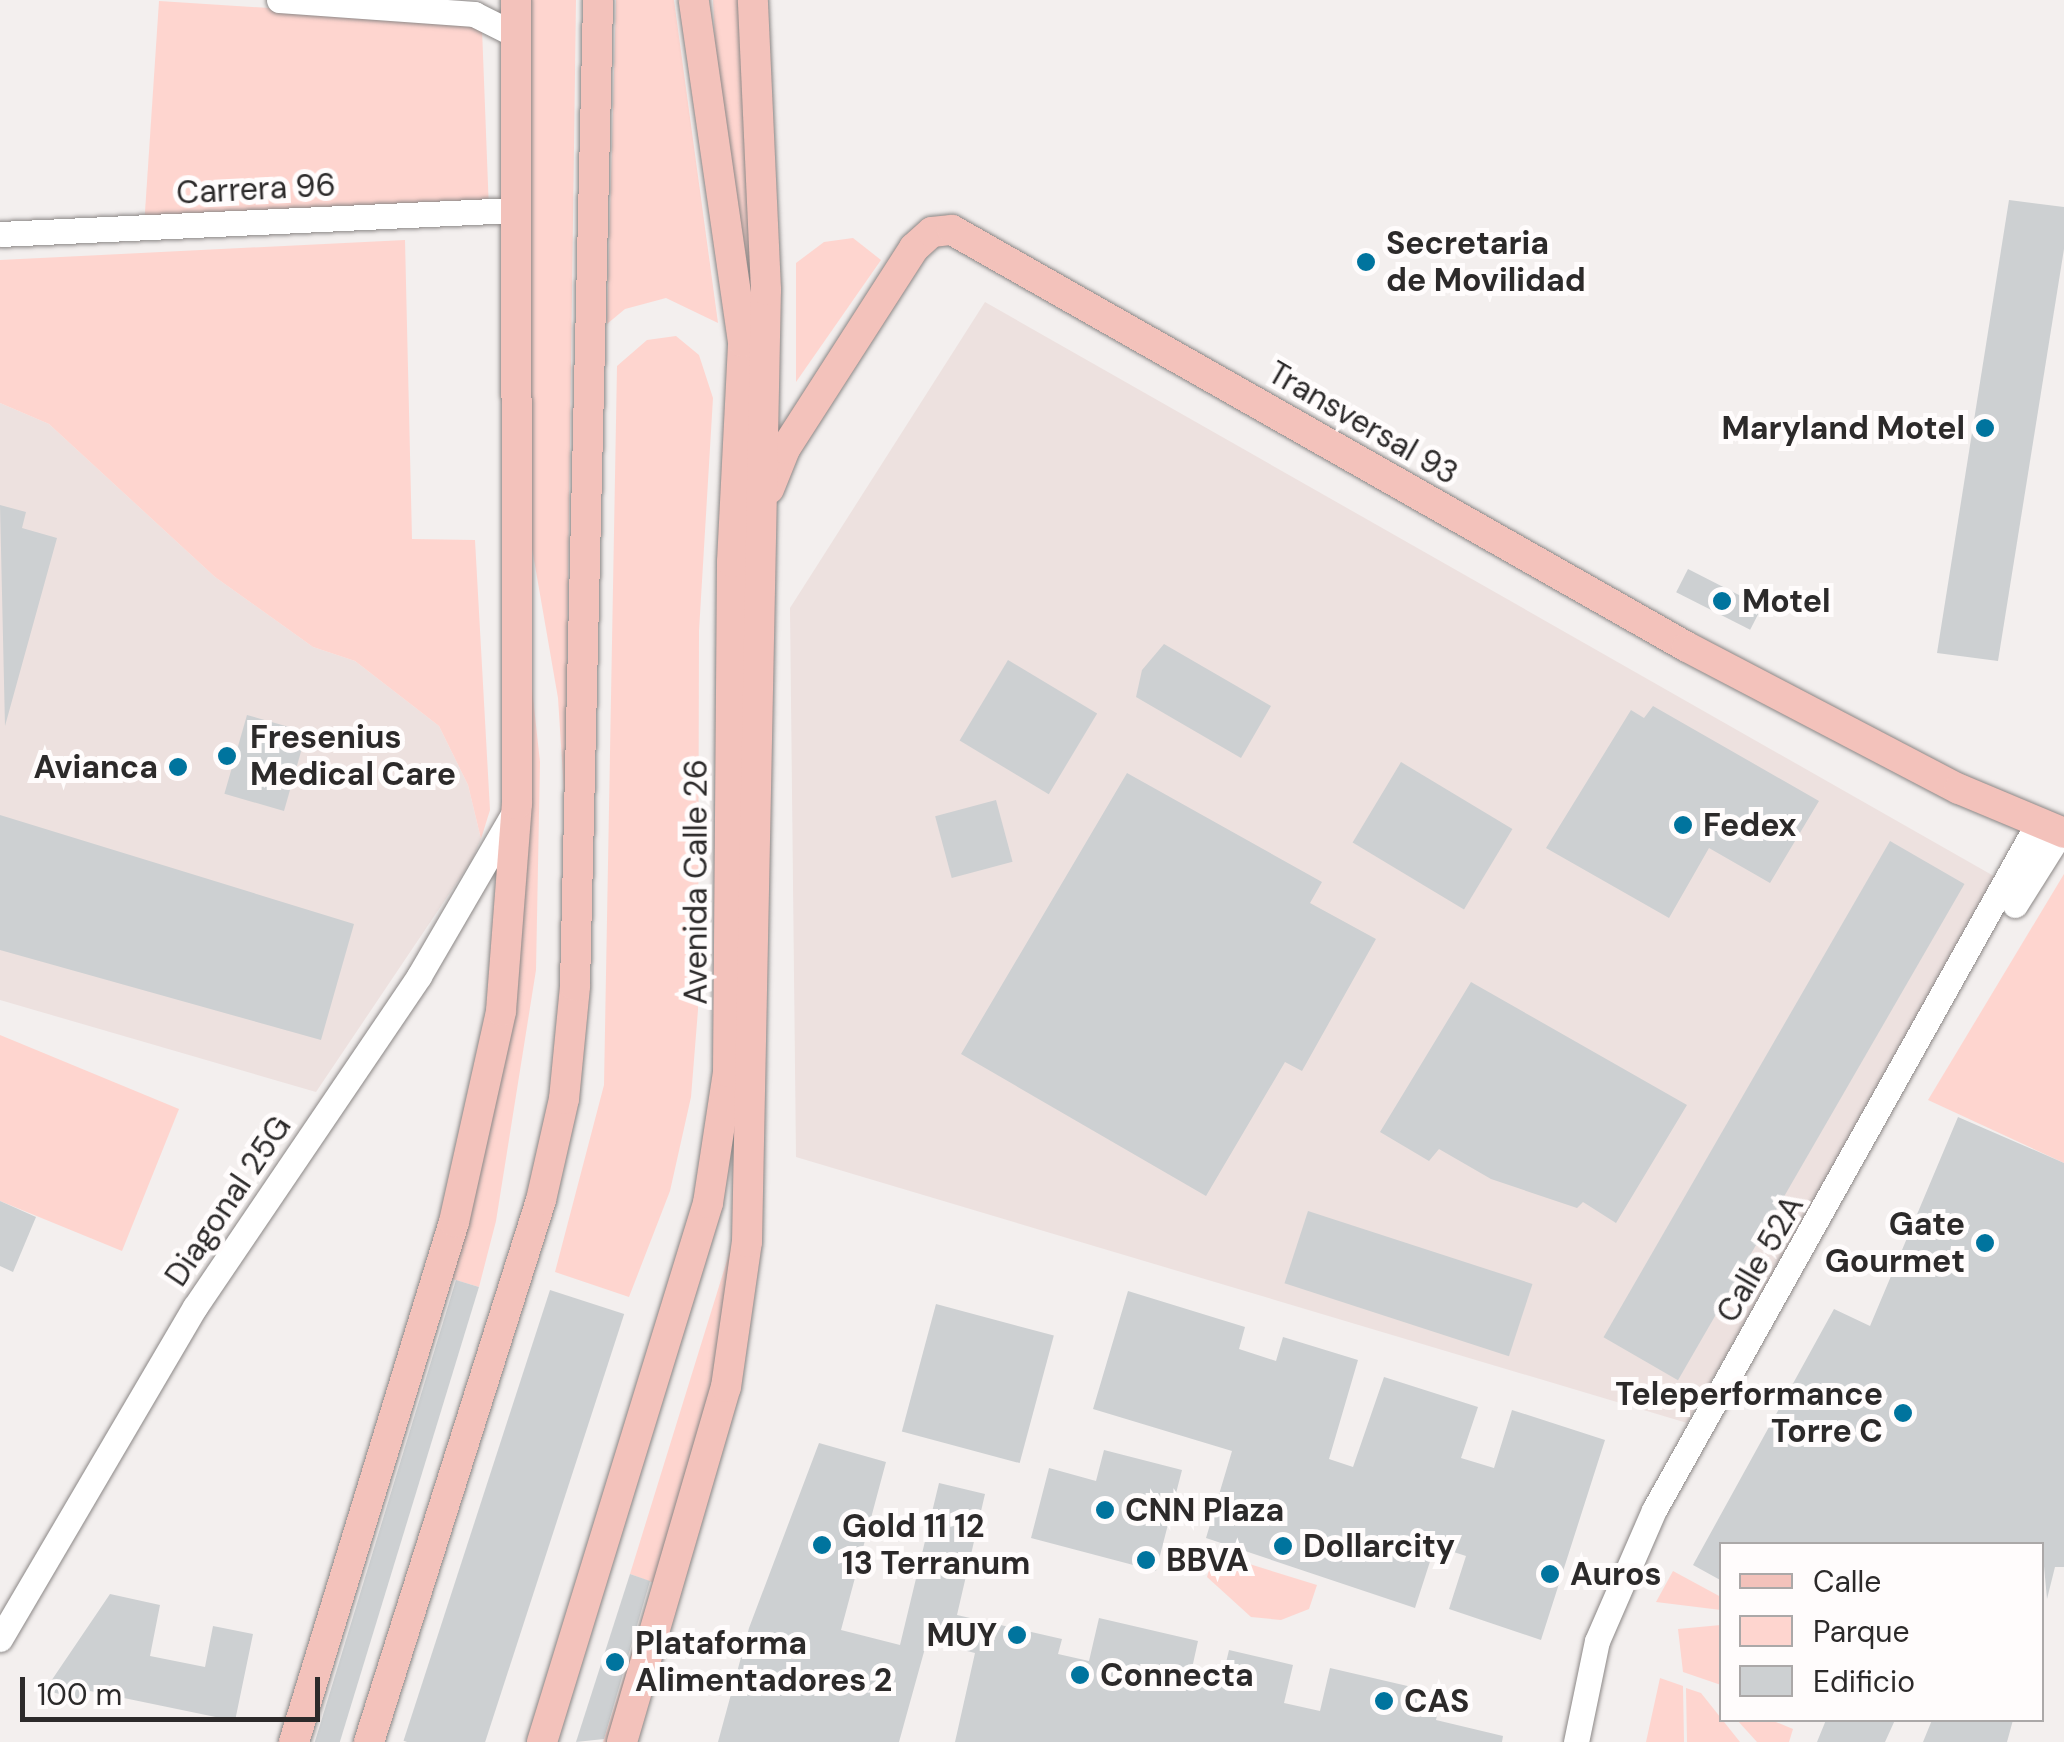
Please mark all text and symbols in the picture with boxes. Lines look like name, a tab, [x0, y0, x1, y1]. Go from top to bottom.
street label: Carrera 96	[175, 166, 337, 212]
place label: Secretaria de Movilidad	[1386, 225, 1586, 300]
marker: Secretaria de Movilidad	[1355, 251, 1377, 273]
street label: Transversal 93	[1261, 353, 1465, 493]
place label: Maryland Motel	[1721, 409, 1965, 447]
marker: Maryland Motel	[1974, 417, 1996, 439]
place label: Motel	[1742, 582, 1830, 620]
marker: Motel	[1711, 590, 1733, 612]
place label: Fresenius Medical Care	[250, 719, 456, 794]
marker: Fresenius Medical Care	[214, 743, 240, 769]
place label: Avianca	[34, 748, 158, 786]
marker: Avianca	[167, 756, 189, 778]
street label: Avenida Calle 26	[677, 759, 715, 1005]
place label: Fedex	[1703, 806, 1797, 844]
marker: Fedex	[1672, 814, 1694, 836]
street label: Diagonal 25G	[157, 1109, 299, 1293]
street label: Calle 52A	[1708, 1189, 1812, 1329]
place label: Gate Gourmet	[1825, 1206, 1965, 1281]
marker: Gate Gourmet	[1974, 1232, 1996, 1254]
place label: Teleperformance Torre C	[1615, 1376, 1883, 1451]
marker: Teleperformance Torre C	[1892, 1402, 1914, 1424]
place label: CNN Plaza	[1125, 1491, 1284, 1529]
marker: CNN Plaza	[1094, 1499, 1116, 1521]
place label: Gold 11 12 13 Terranum	[842, 1508, 1030, 1583]
place label: Dollarcity	[1303, 1527, 1455, 1565]
marker: Gold 11 12 13 Terranum	[811, 1534, 833, 1556]
marker: Dollarcity	[1272, 1535, 1294, 1557]
place label: BBVA	[1166, 1541, 1249, 1579]
legend	[1719, 1542, 2044, 1722]
marker: BBVA	[1135, 1549, 1157, 1571]
place label: Auros	[1570, 1555, 1661, 1593]
text: Calle	[1813, 1562, 1881, 1601]
marker: Auros	[1539, 1563, 1561, 1585]
text: Parque	[1813, 1612, 1910, 1651]
place label: MUY	[926, 1616, 997, 1654]
marker: MUY	[1006, 1624, 1028, 1646]
place label: Plataforma Alimentadores 2	[635, 1625, 892, 1700]
marker: Plataforma Alimentadores 2	[604, 1651, 626, 1673]
place label: Connecta	[1100, 1656, 1254, 1694]
scale bar	[25, 1657, 325, 1719]
text: Edificio	[1813, 1662, 1915, 1701]
marker: Connecta	[1069, 1664, 1091, 1686]
text: 100 m	[37, 1675, 122, 1714]
place label: CAS	[1404, 1682, 1469, 1720]
marker: CAS	[1373, 1690, 1395, 1712]

